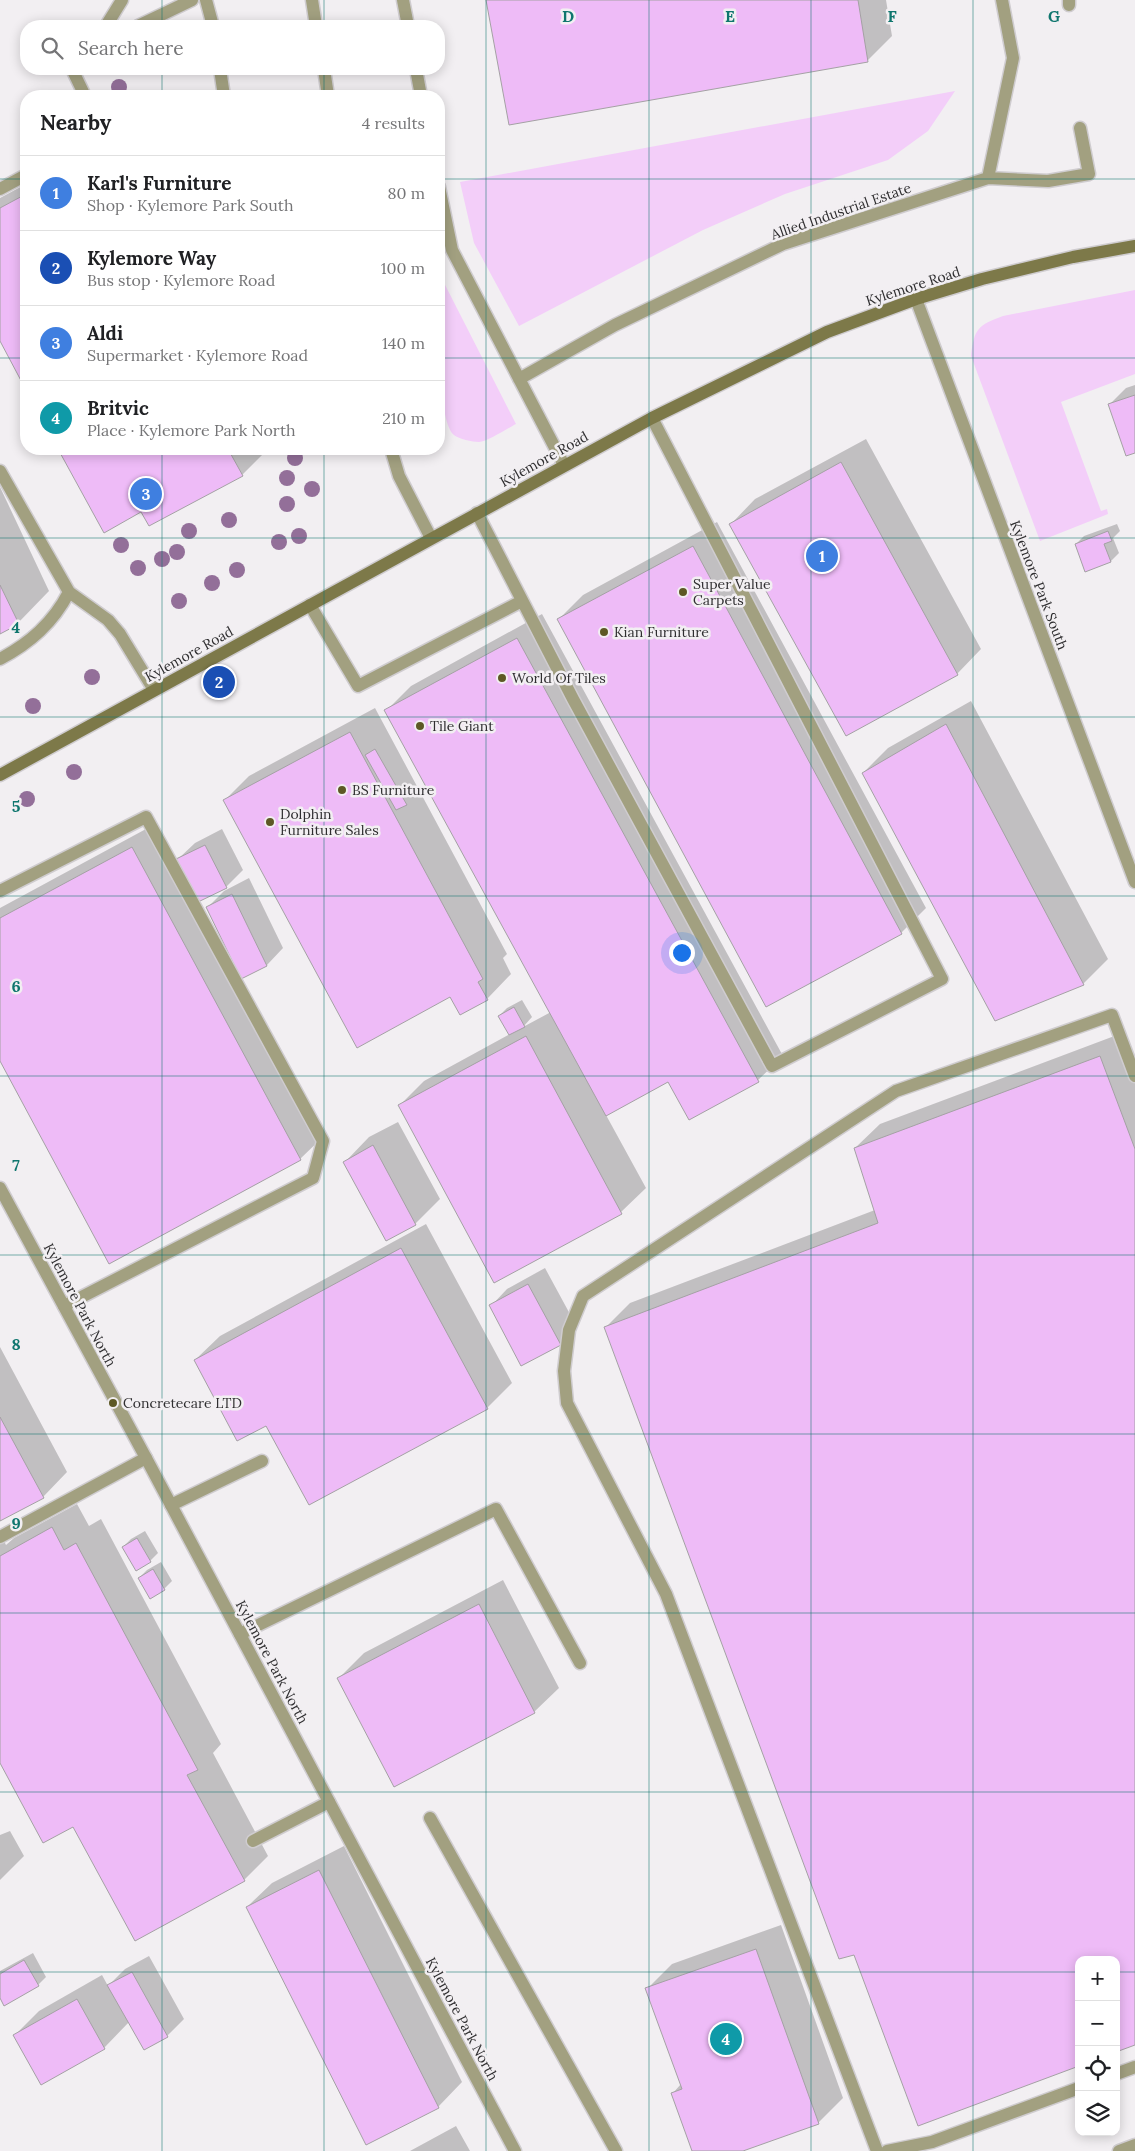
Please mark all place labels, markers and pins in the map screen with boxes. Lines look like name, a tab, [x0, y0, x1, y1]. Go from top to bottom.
pin: 3	[130, 475, 162, 513]
pin: 1	[806, 537, 838, 575]
place label: Super Value Carpets	[693, 575, 771, 609]
marker: Super Value Carpets	[677, 586, 689, 598]
place label: Kian Furniture	[614, 623, 709, 641]
marker: Kian Furniture	[598, 626, 610, 638]
pin: 2	[203, 663, 235, 701]
place label: World Of Tiles	[512, 669, 606, 687]
marker: World Of Tiles	[496, 672, 508, 684]
place label: Tile Giant	[430, 717, 494, 735]
marker: Tile Giant	[414, 720, 426, 732]
place label: BS Furniture	[352, 781, 435, 799]
marker: BS Furniture	[336, 784, 348, 796]
place label: Dolphin Furniture Sales	[280, 805, 379, 839]
marker: Dolphin Furniture Sales	[264, 816, 276, 828]
place label: Concretecare LTD	[123, 1394, 242, 1412]
marker: Concretecare LTD	[107, 1397, 119, 1409]
pin: 4	[710, 2020, 742, 2058]

